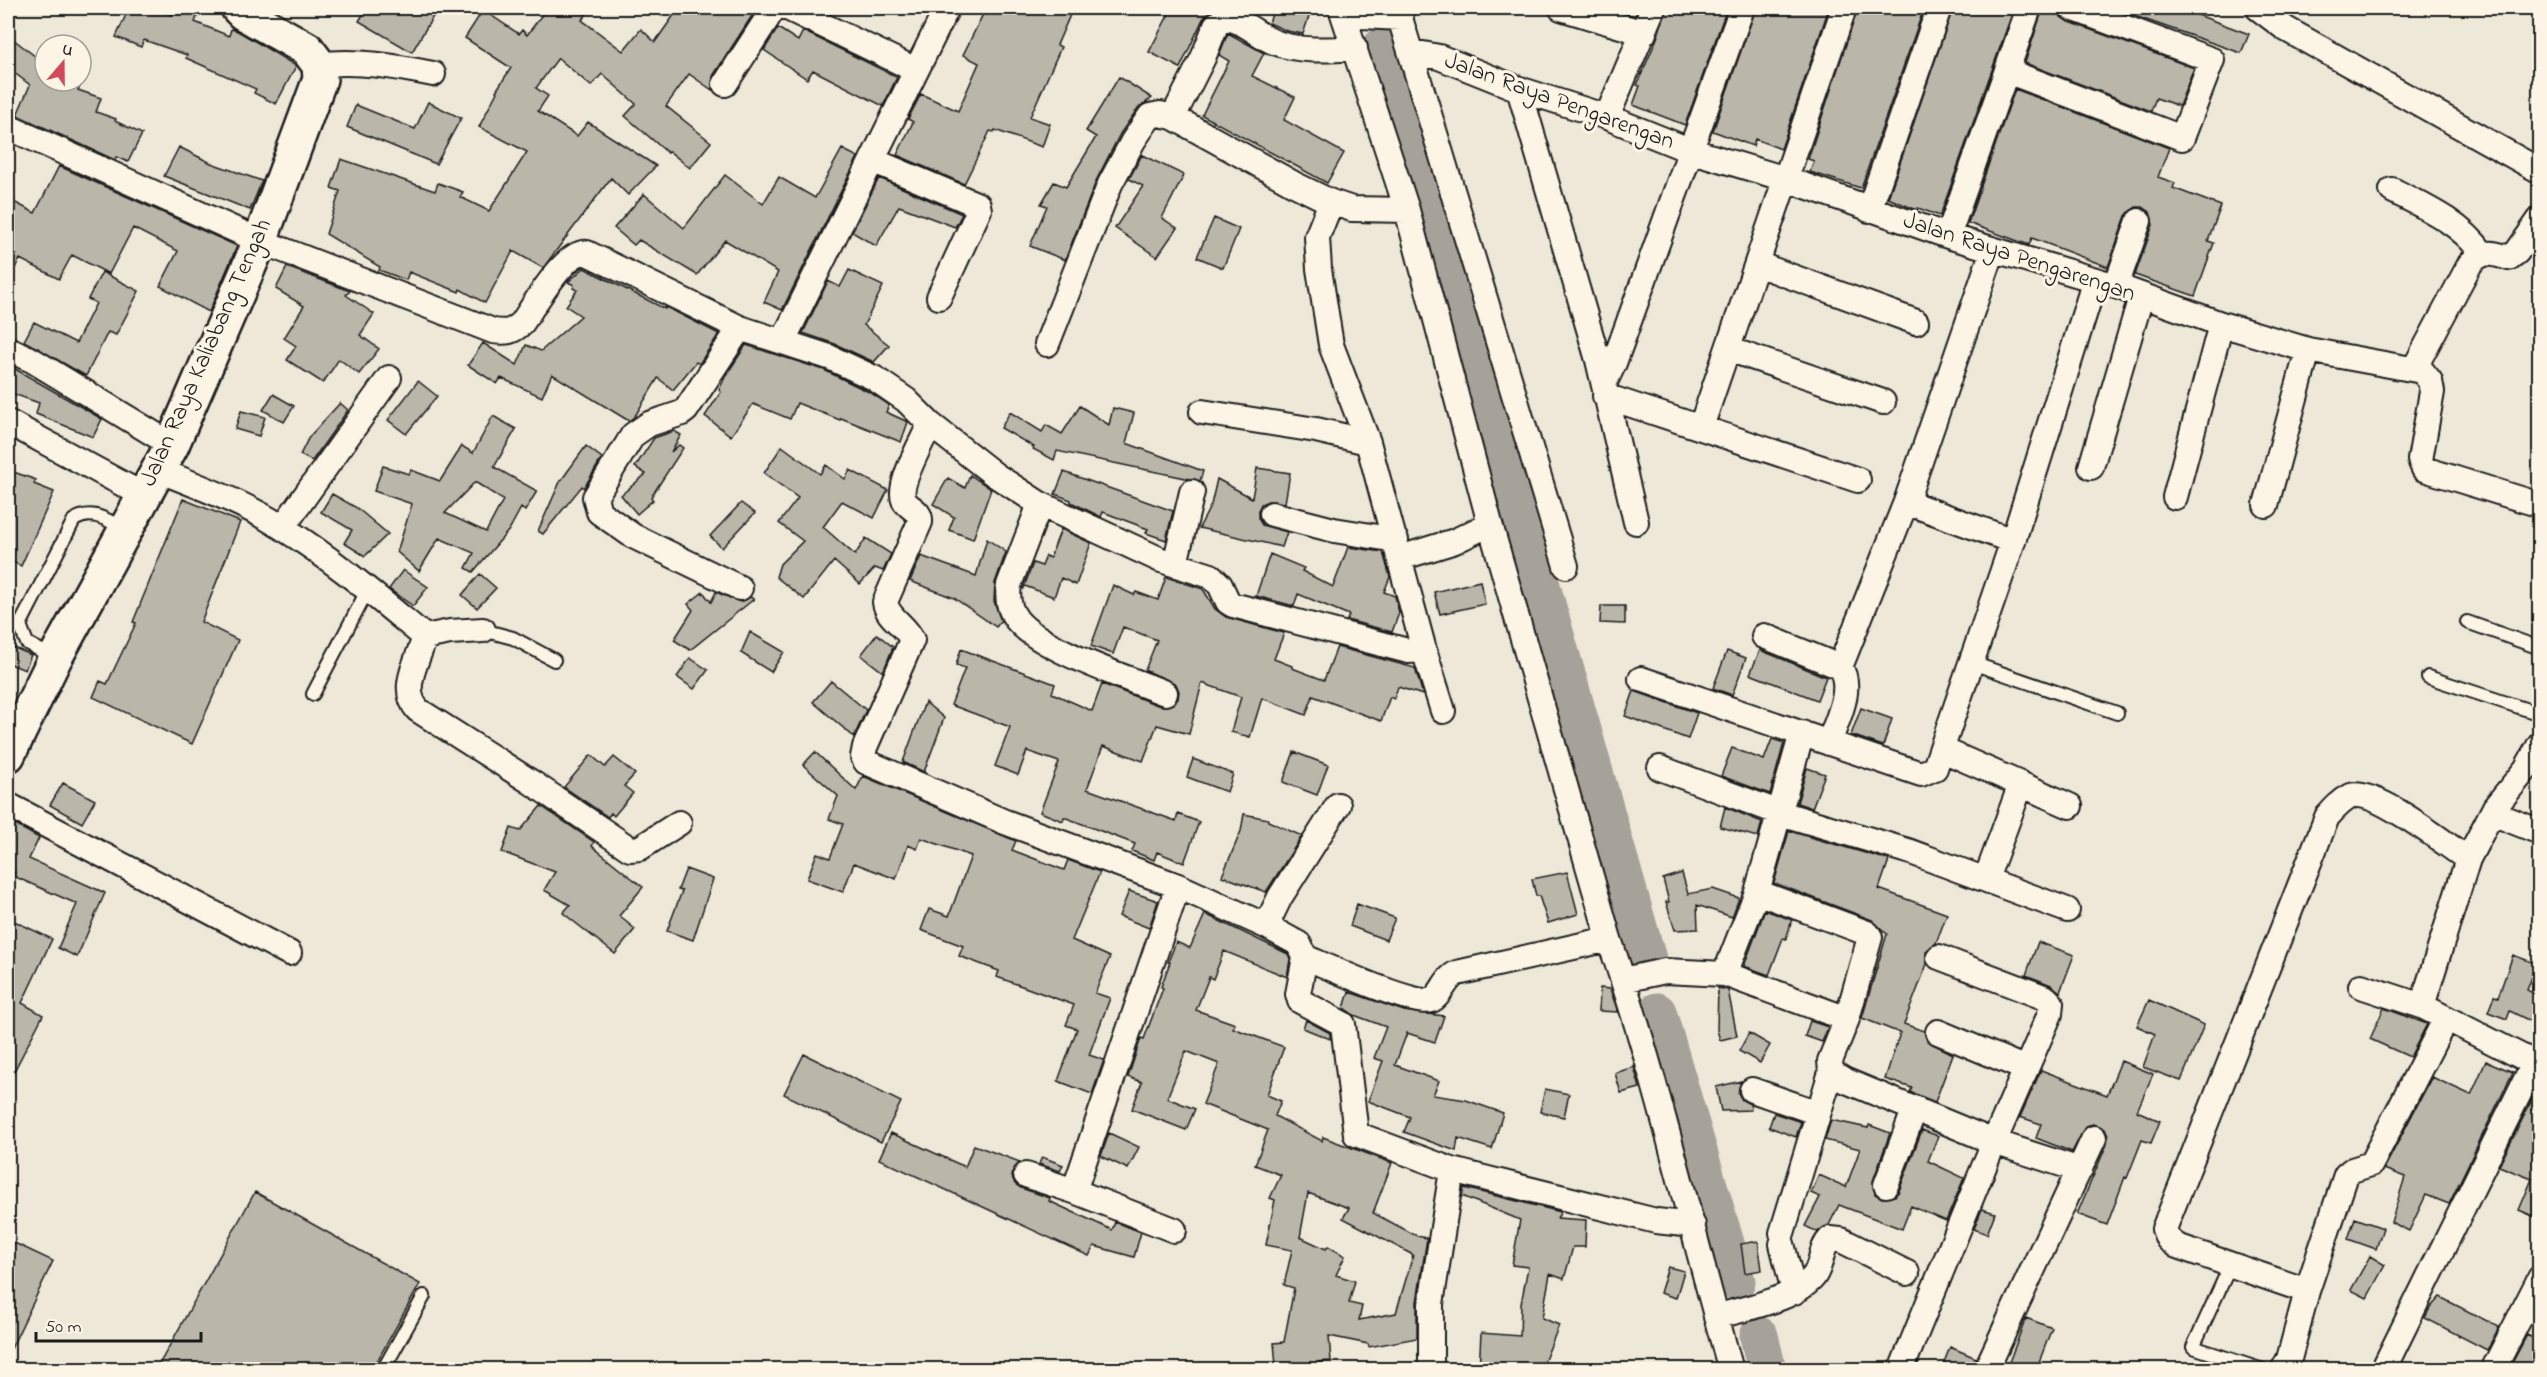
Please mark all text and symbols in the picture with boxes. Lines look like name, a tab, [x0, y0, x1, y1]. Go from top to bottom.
north arrow	[33, 33, 93, 93]
text: U	[59, 38, 76, 64]
street label: Jalan Raya Pengarengan	[1439, 44, 1679, 161]
street label: Jalan Raya Pengarengan	[1898, 204, 2140, 313]
street label: Jalan Raya Kaliabang Tengah	[132, 214, 283, 493]
scale bar	[36, 1305, 201, 1343]
text: 50 m	[45, 1315, 82, 1341]

